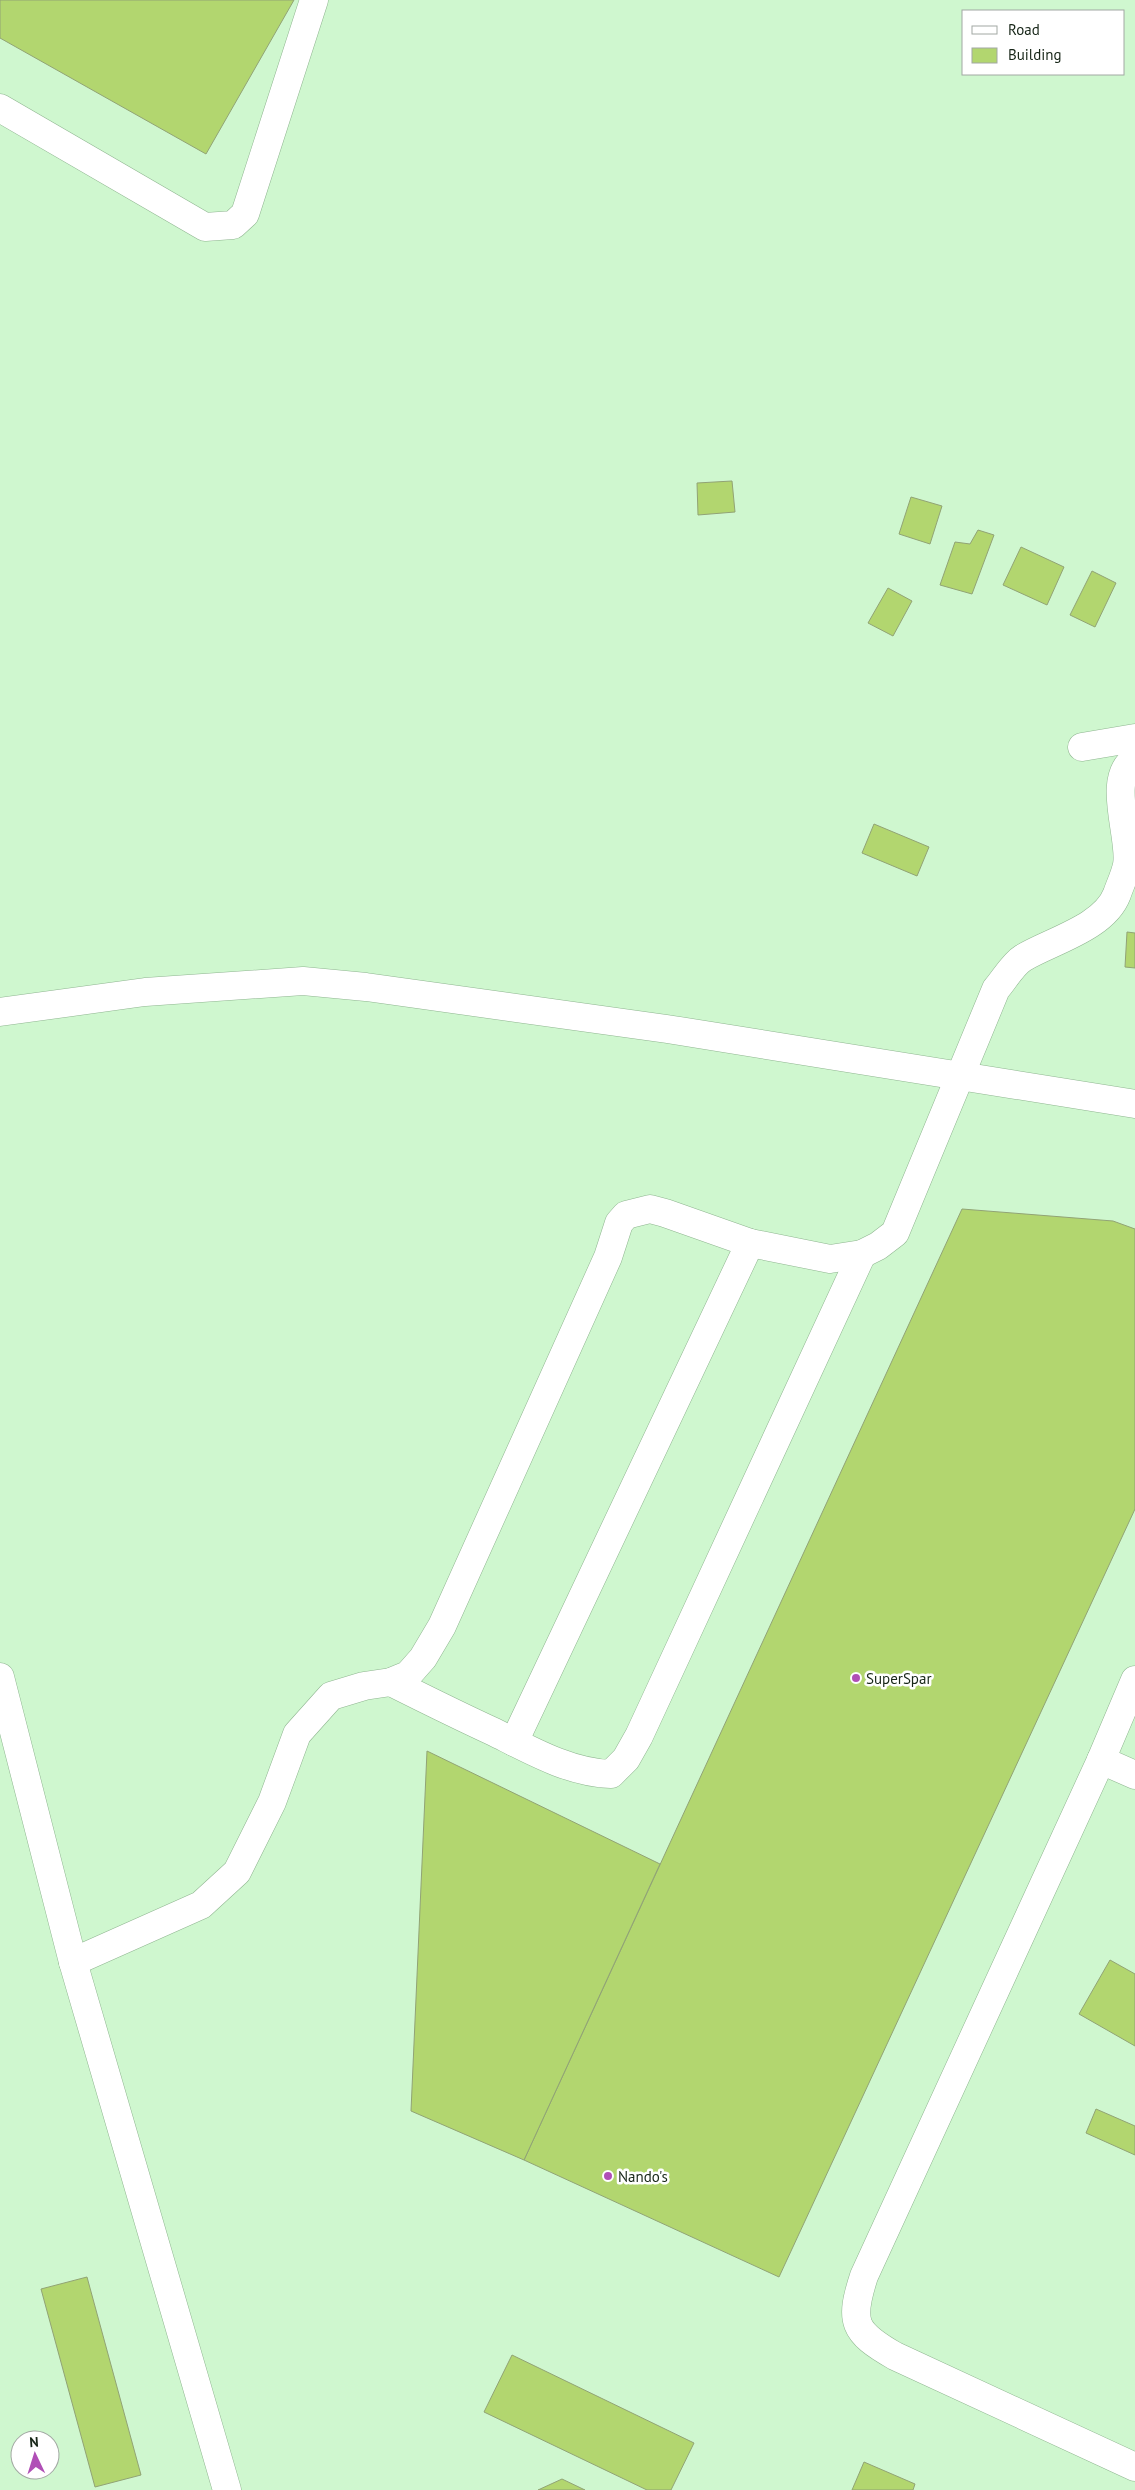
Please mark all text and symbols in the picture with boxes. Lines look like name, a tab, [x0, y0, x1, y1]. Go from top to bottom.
legend	[962, 10, 1125, 75]
text: Road	[1008, 20, 1040, 39]
text: Building	[1008, 45, 1062, 64]
place label: SuperSpar	[866, 1669, 932, 1688]
marker: SuperSpar	[850, 1672, 862, 1684]
place label: Nando's	[618, 2167, 668, 2186]
marker: Nando's	[602, 2170, 614, 2182]
north arrow	[10, 2430, 60, 2480]
text: N	[29, 2433, 39, 2451]

